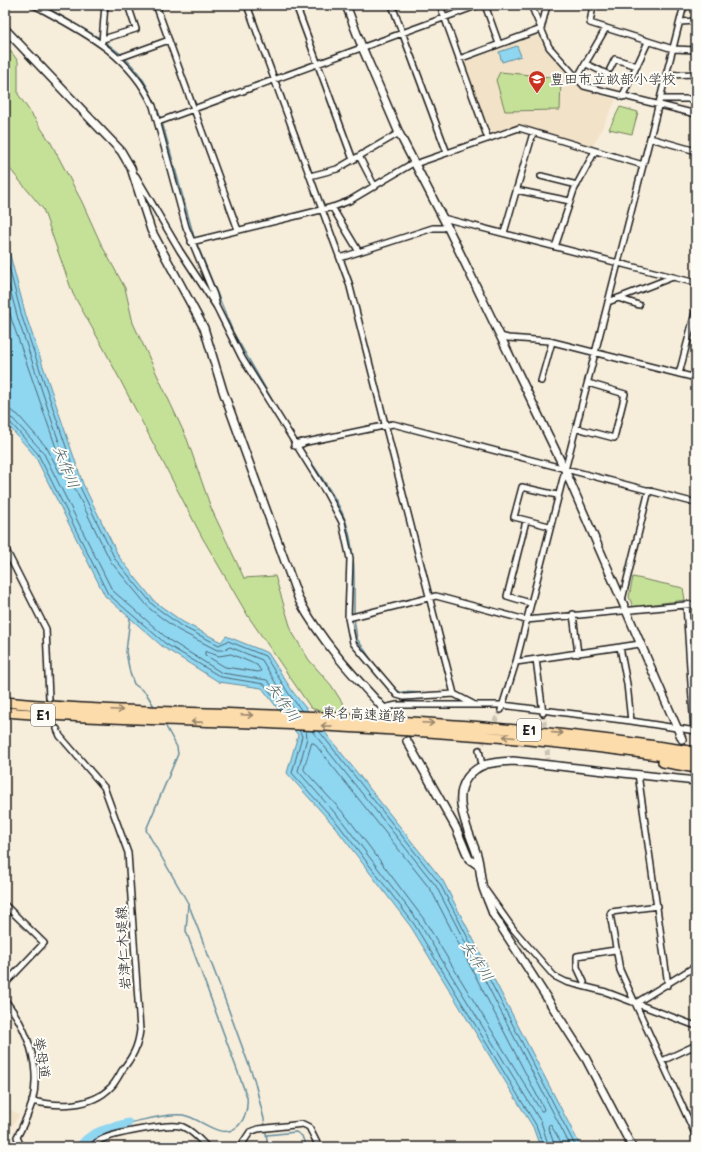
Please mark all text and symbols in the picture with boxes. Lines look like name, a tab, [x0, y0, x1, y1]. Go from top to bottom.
school or university icon: 豊田市立畝部小学校	[527, 69, 547, 94]
place label: 豊田市立畝部小学校	[550, 69, 676, 88]
water label: 矢作川	[49, 442, 85, 491]
water label: 矢作川	[263, 677, 305, 726]
street label: 東名高速道路	[322, 702, 406, 725]
road number: E1	[31, 704, 55, 726]
one-way arrow	[110, 707, 123, 714]
one-way arrow	[240, 711, 253, 718]
one-way arrow	[191, 718, 204, 726]
one-way arrow	[421, 719, 434, 726]
road number: E1	[517, 719, 541, 741]
one-way arrow	[321, 723, 334, 730]
one-way arrow	[550, 729, 563, 737]
one-way arrow	[503, 734, 516, 741]
street label: 岩津仁木堤線	[111, 906, 134, 990]
water label: 矢作川	[457, 936, 498, 985]
street label: 挙母道	[30, 1036, 55, 1080]

